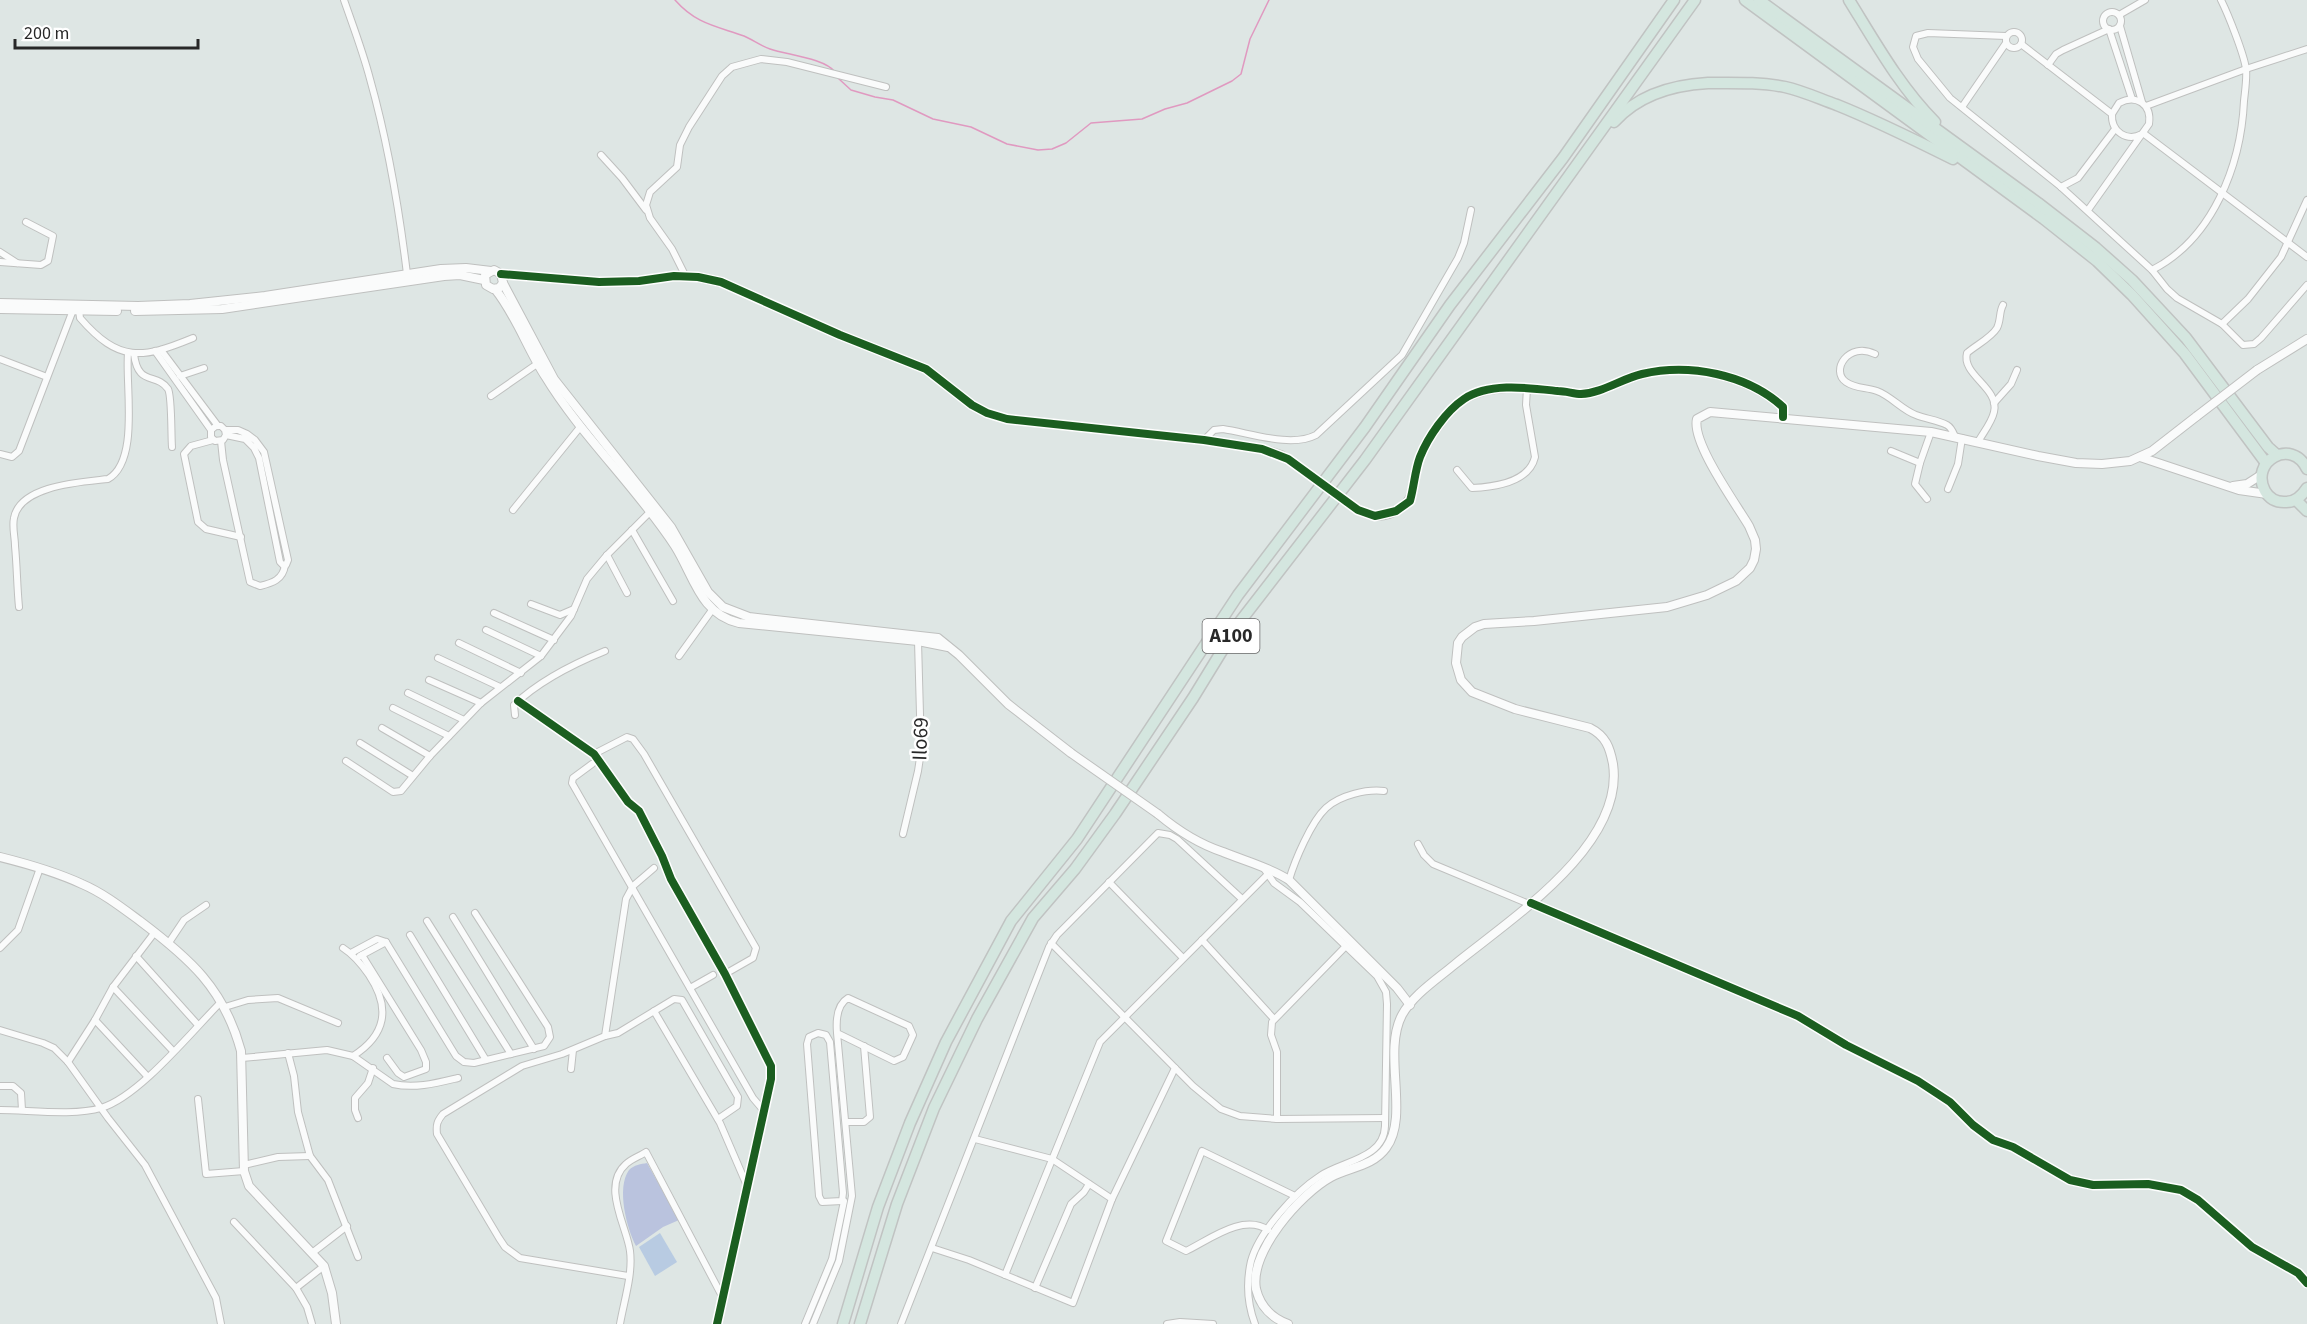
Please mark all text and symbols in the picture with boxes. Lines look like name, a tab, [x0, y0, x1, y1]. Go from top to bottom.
scale bar	[15, 12, 198, 50]
text: 200 m	[24, 21, 69, 46]
road number: A100	[1202, 619, 1260, 653]
street label: Ilo69	[904, 717, 936, 761]

